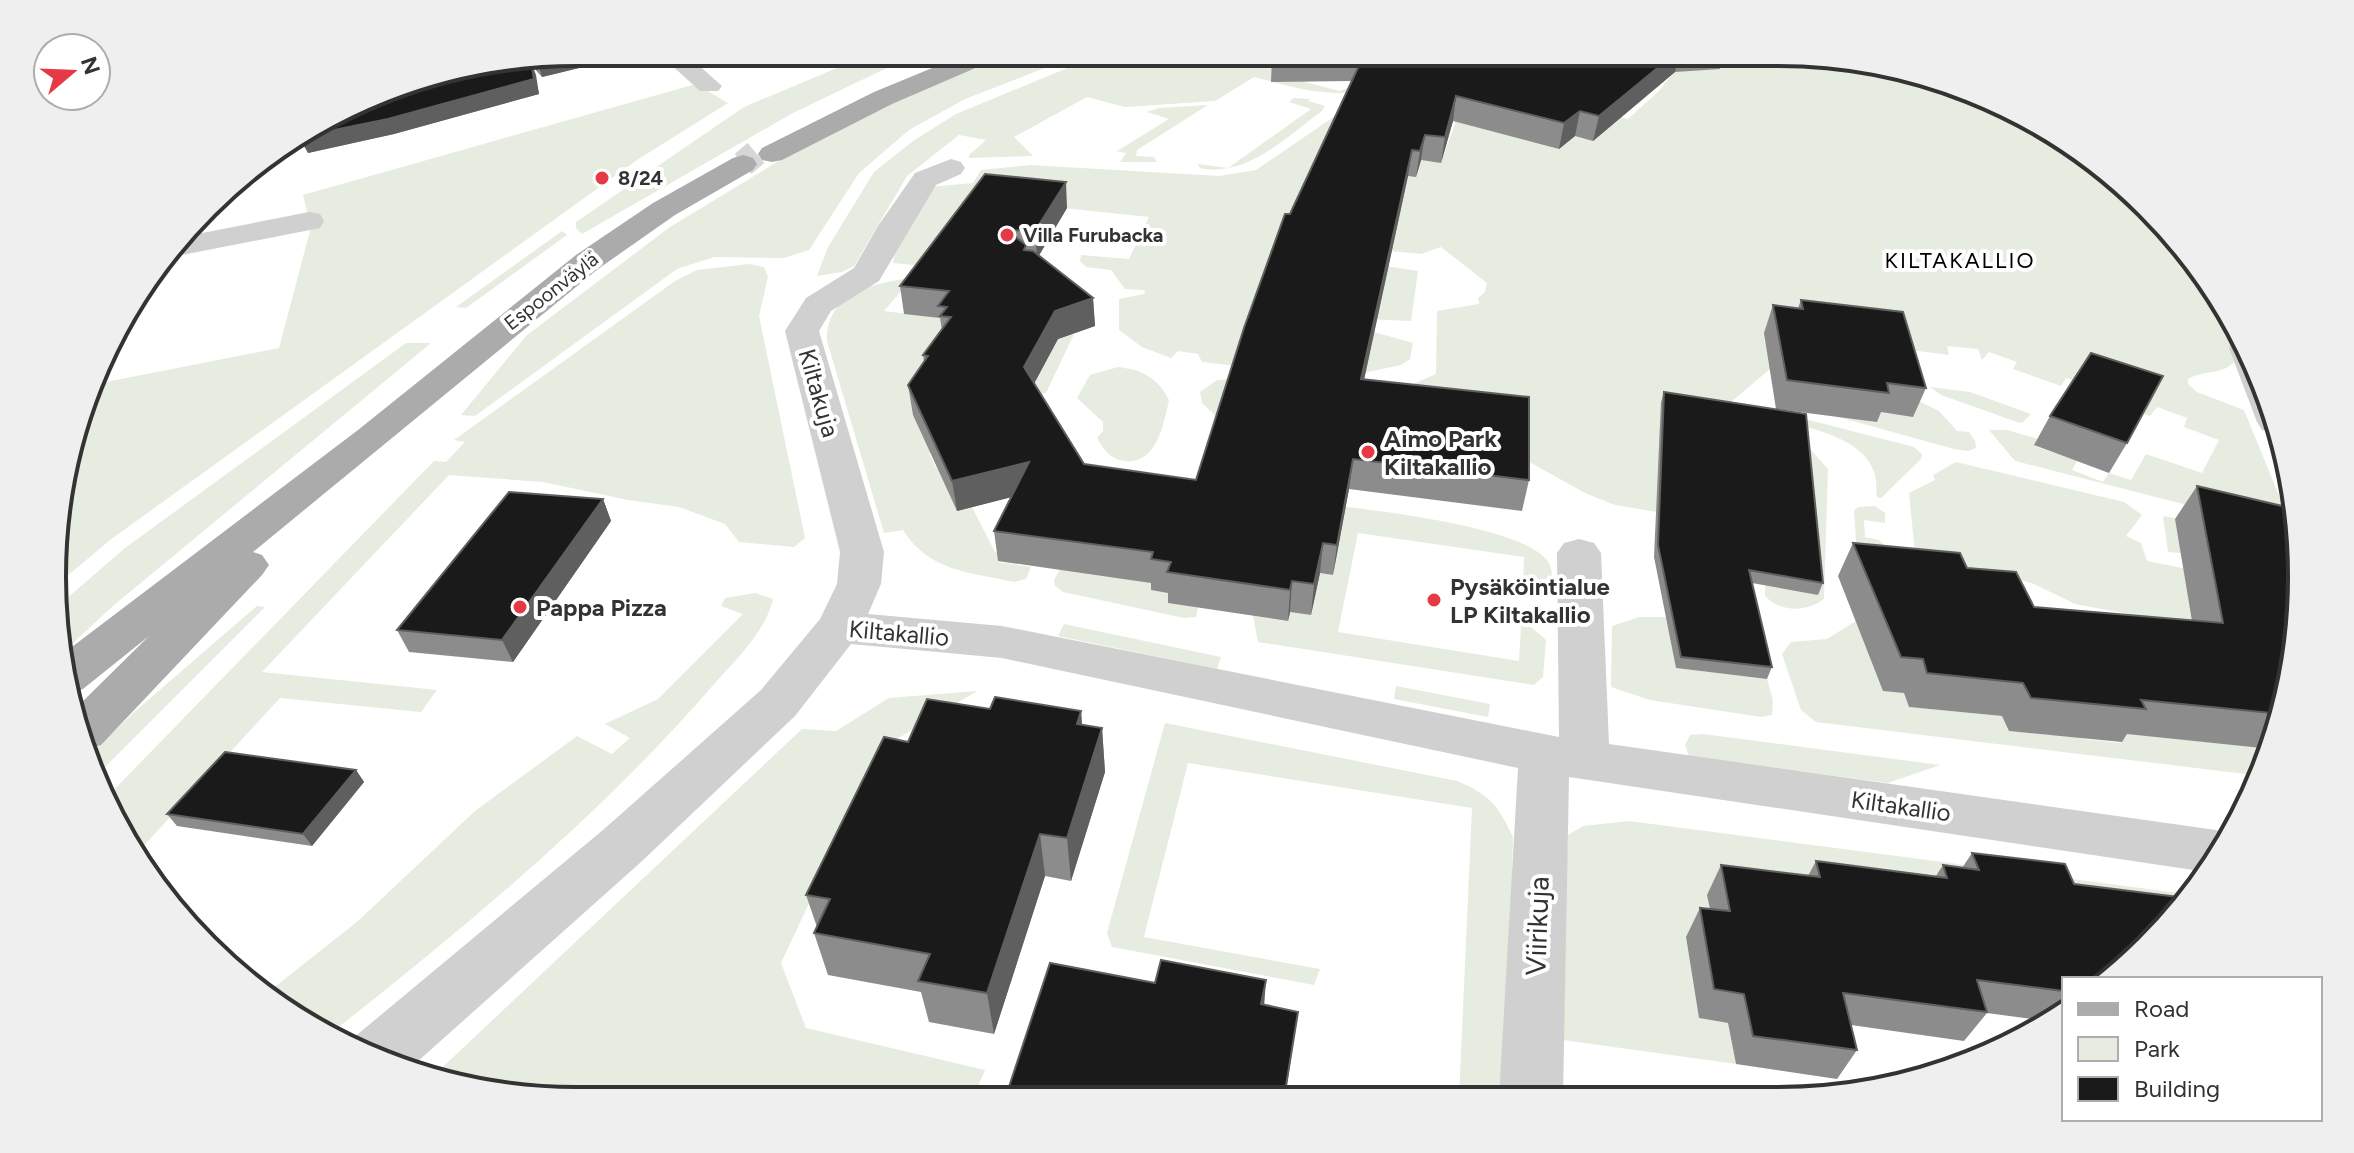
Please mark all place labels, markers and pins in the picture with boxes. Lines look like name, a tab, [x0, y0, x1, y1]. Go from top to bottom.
place label: 8/24	[618, 166, 663, 190]
marker: 8/24	[593, 169, 611, 187]
place label: Villa Furubacka	[1023, 223, 1164, 247]
marker: Villa Furubacka	[998, 226, 1016, 244]
place label: Aimo Park Kiltakallio	[1384, 424, 1497, 481]
marker: Aimo Park Kiltakallio	[1359, 443, 1377, 461]
place label: Pysäköintialue LP Kiltakallio	[1450, 572, 1610, 629]
marker: Pysäköintialue LP Kiltakallio	[1425, 591, 1443, 609]
place label: Pappa Pizza	[536, 593, 667, 622]
marker: Pappa Pizza	[511, 598, 529, 616]

